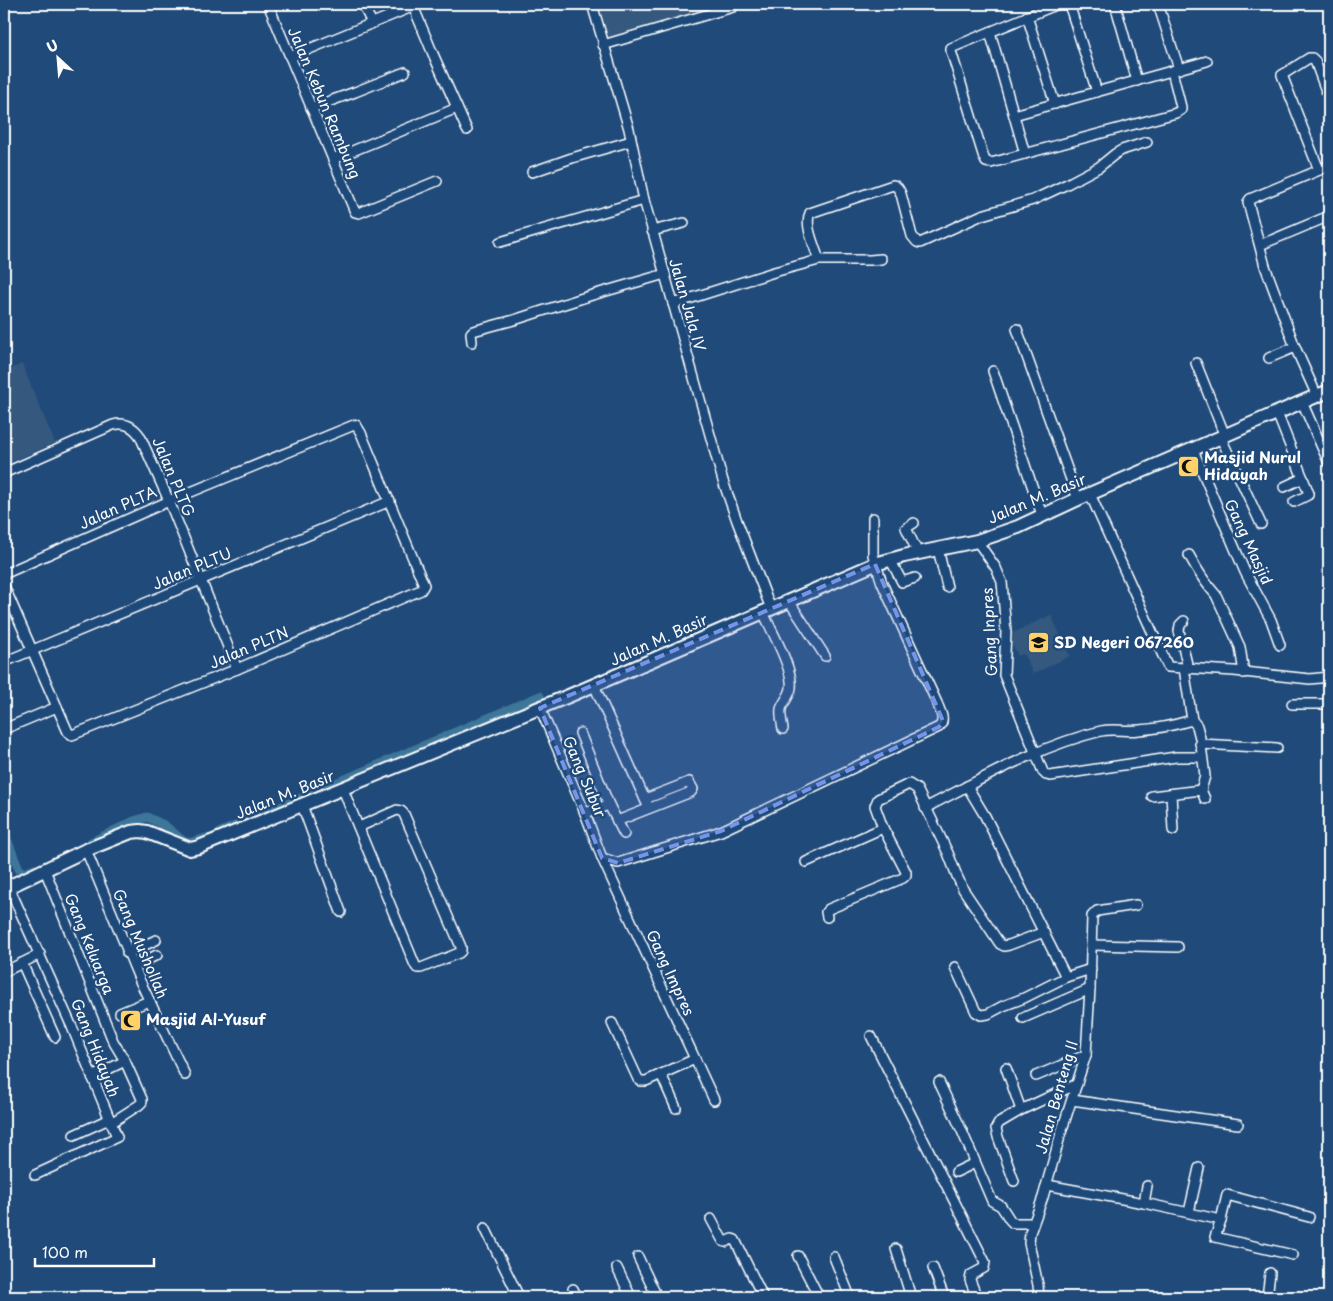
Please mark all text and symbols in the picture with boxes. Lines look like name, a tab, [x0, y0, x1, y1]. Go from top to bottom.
street label: Jalan Kebun Rambung	[283, 23, 368, 182]
north arrow	[32, 32, 82, 82]
text: U	[43, 34, 61, 58]
street label: Jalan Jala IV	[664, 255, 713, 354]
street label: Jalan PLTG	[147, 433, 201, 520]
place label: Masjid Nurul Hidayah	[1204, 445, 1301, 485]
mosque icon: Masjid Nurul Hidayah	[1176, 455, 1200, 479]
street label: Jalan M. Basir	[984, 466, 1089, 529]
street label: Jalan PLTA	[75, 479, 160, 534]
street label: Gang Masjid	[1219, 495, 1279, 588]
street label: Jalan PLTU	[148, 541, 235, 595]
street label: Gang Inpres	[975, 587, 1002, 677]
street label: Jalan M. Basir	[606, 607, 711, 670]
street label: Jalan PLTN	[205, 620, 292, 674]
place label: SD Negeri 067260	[1054, 630, 1194, 653]
school or university icon: SD Negeri 067260	[1026, 631, 1050, 655]
street label: Gang Subur	[558, 732, 613, 821]
street label: Jalan M. Basir	[231, 763, 338, 824]
street label: Gang Mushollah	[108, 885, 175, 1002]
street label: Gang Keluarga	[60, 889, 121, 998]
street label: Gang Impres	[641, 926, 701, 1019]
street label: Gang Hidayah	[66, 995, 127, 1100]
place label: Masjid Al-Yusuf	[146, 1007, 267, 1030]
mosque icon: Masjid Al-Yusuf	[118, 1008, 142, 1032]
street label: Jalan Benteng II	[1028, 1037, 1083, 1156]
scale bar	[35, 1236, 154, 1268]
text: 100 m	[42, 1240, 88, 1263]

